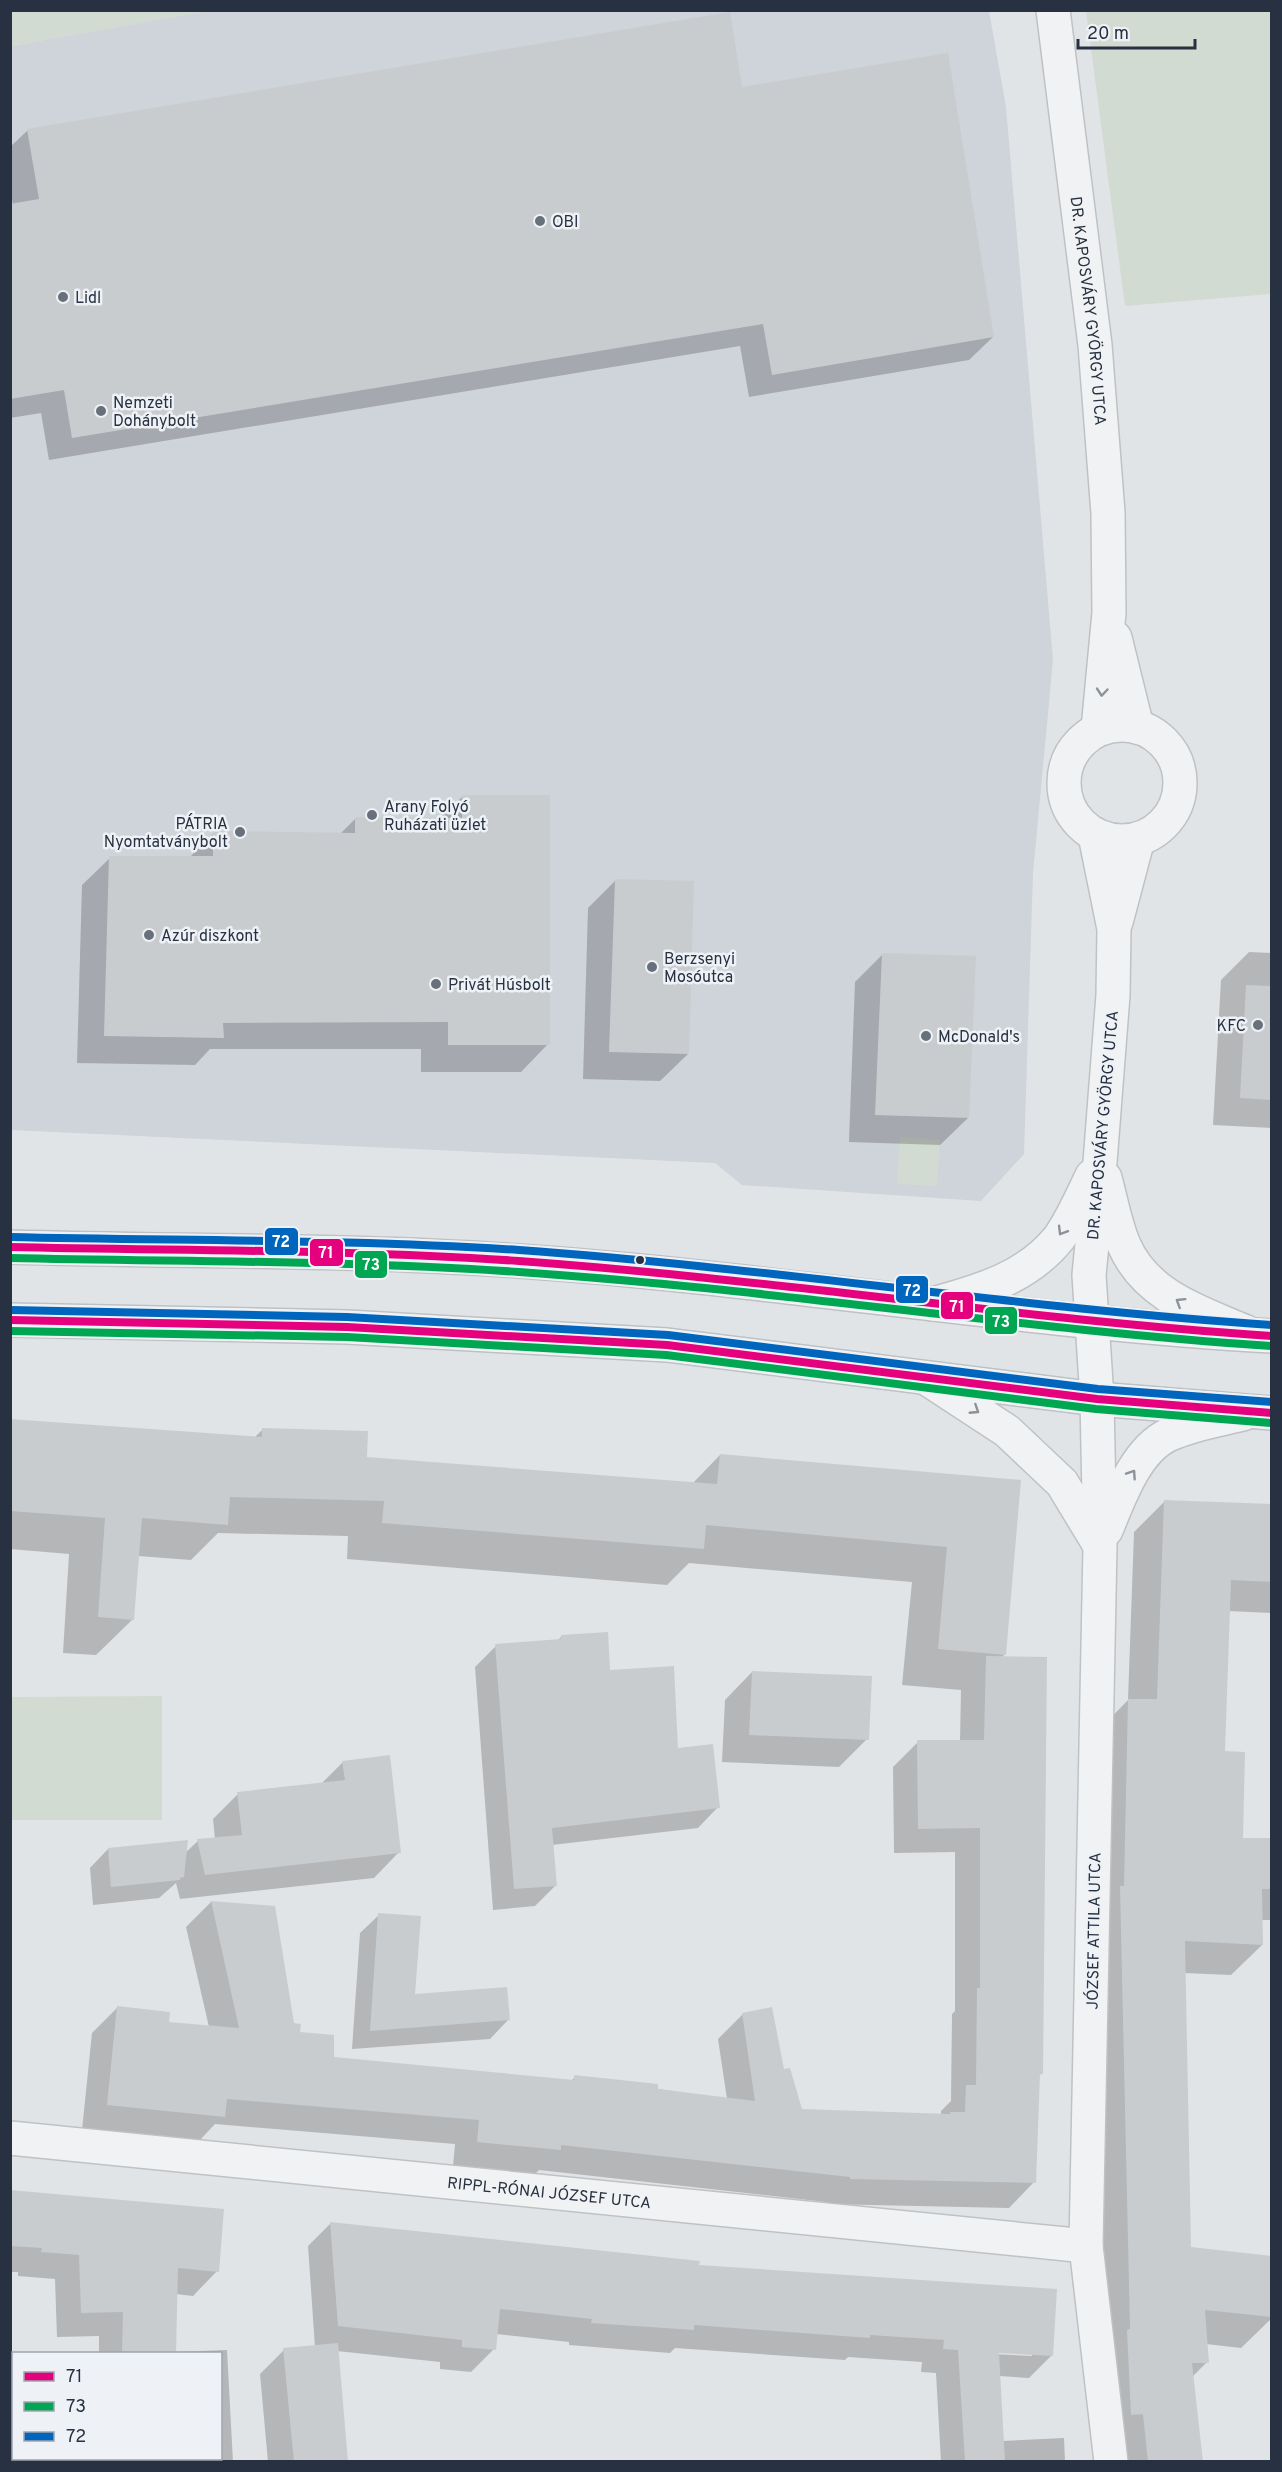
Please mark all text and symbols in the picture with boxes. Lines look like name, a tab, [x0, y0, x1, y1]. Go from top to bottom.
scale bar	[1078, 12, 1195, 50]
text: 20 m	[1087, 23, 1129, 46]
street label: DR. KAPOSVÁRY GYÖRGY UTCA	[1064, 195, 1109, 426]
place label: OBI	[552, 213, 579, 233]
marker: OBI	[533, 214, 547, 228]
place label: Lidl	[75, 289, 101, 309]
marker: Lidl	[56, 290, 70, 304]
place label: Nemzeti Dohánybolt	[113, 394, 196, 432]
marker: Nemzeti Dohánybolt	[94, 404, 108, 418]
one-way arrow	[1096, 687, 1109, 696]
place label: Arany Folyó Ruházati üzlet	[384, 798, 486, 836]
marker: Arany Folyó Ruházati üzlet	[365, 808, 379, 822]
place label: PÁTRIA Nyomtatványbolt	[104, 813, 228, 853]
marker: PÁTRIA Nyomtatványbolt	[233, 825, 247, 839]
place label: Azúr diszkont	[161, 927, 259, 947]
marker: Azúr diszkont	[142, 928, 156, 942]
place label: Berzsenyi Mosóutca	[664, 950, 735, 988]
marker: Berzsenyi Mosóutca	[645, 960, 659, 974]
place label: Privát Húsbolt	[448, 976, 551, 996]
marker: Privát Húsbolt	[429, 977, 443, 991]
street label: DR. KAPOSVÁRY GYÖRGY UTCA	[1082, 1009, 1124, 1241]
place label: KFC	[1217, 1017, 1246, 1037]
marker: KFC	[1251, 1018, 1265, 1032]
place label: McDonald's	[938, 1028, 1020, 1048]
marker: McDonald's	[919, 1029, 933, 1043]
one-way arrow	[1057, 1225, 1069, 1235]
line badge: 72	[264, 1227, 299, 1256]
text: 72	[272, 1233, 290, 1253]
line badge: 71	[309, 1238, 344, 1267]
text: 71	[318, 1244, 334, 1264]
line badge: 73	[354, 1250, 388, 1279]
unlabelled marker	[634, 1254, 646, 1266]
text: 73	[362, 1256, 380, 1276]
line badge: 72	[895, 1275, 929, 1304]
text: 72	[903, 1282, 921, 1302]
line badge: 71	[940, 1291, 974, 1320]
text: 71	[949, 1298, 965, 1318]
one-way arrow	[1176, 1298, 1186, 1310]
line badge: 73	[984, 1306, 1018, 1335]
text: 73	[992, 1313, 1010, 1333]
one-way arrow	[968, 1403, 979, 1414]
one-way arrow	[1125, 1469, 1136, 1480]
street label: JÓZSEF ATTILA UTCA	[1082, 1852, 1106, 2010]
street label: RIPPL-RÓNAI JÓZSEF UTCA	[446, 2174, 652, 2214]
legend	[12, 2352, 222, 2460]
text: 71	[66, 2366, 82, 2389]
text: 73	[66, 2396, 86, 2419]
text: 72	[66, 2426, 86, 2449]

